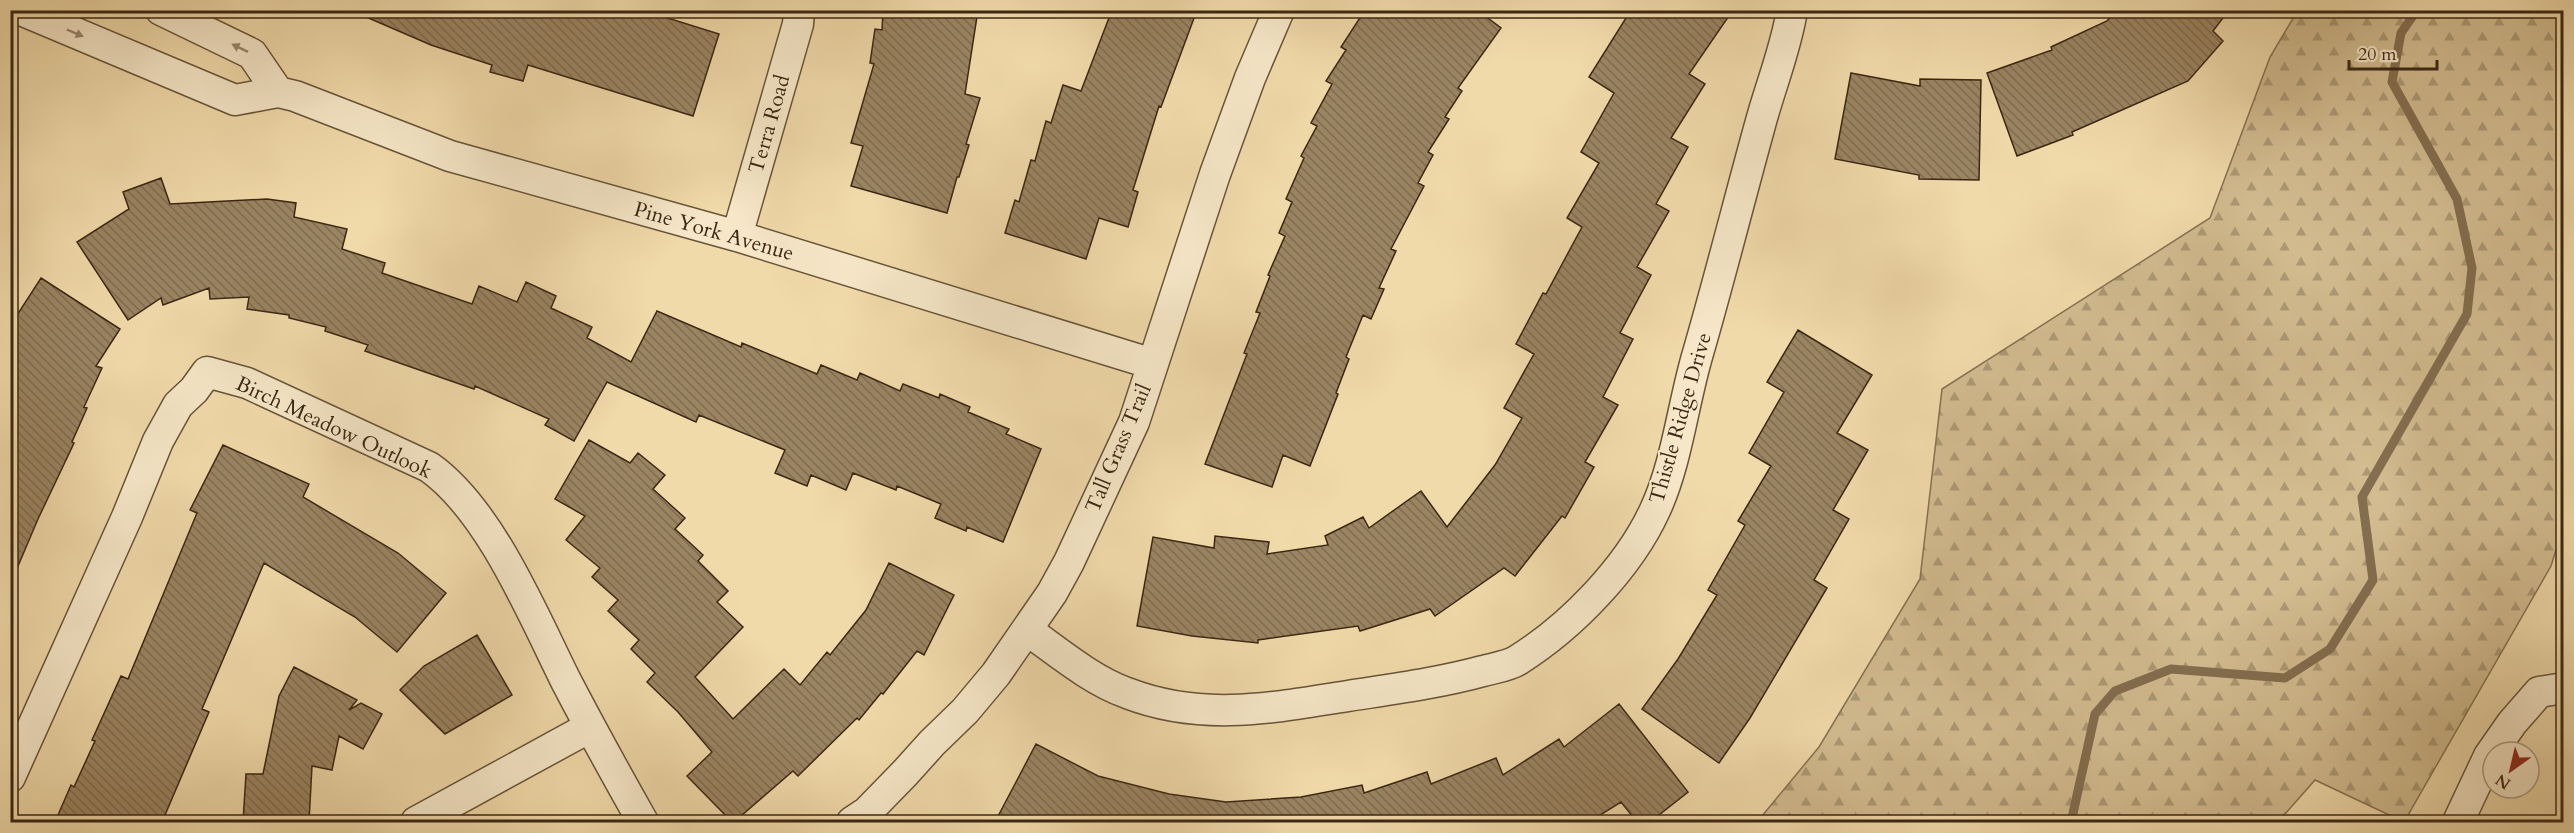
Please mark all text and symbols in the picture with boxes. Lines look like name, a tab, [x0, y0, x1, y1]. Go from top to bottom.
one-way arrow	[66, 29, 84, 39]
scale bar	[2349, 33, 2438, 71]
text: 20 m	[2358, 42, 2397, 67]
one-way arrow	[232, 44, 249, 53]
street label: Terra Road	[742, 72, 797, 177]
street label: Pine York Avenue	[631, 195, 797, 268]
street label: Thistle Ridge Drive	[1642, 329, 1719, 507]
street label: Birch Meadow Outlook	[231, 369, 437, 486]
street label: Tall Grass Trail	[1078, 379, 1159, 517]
north arrow	[2481, 740, 2541, 800]
text: N	[2491, 769, 2515, 795]

